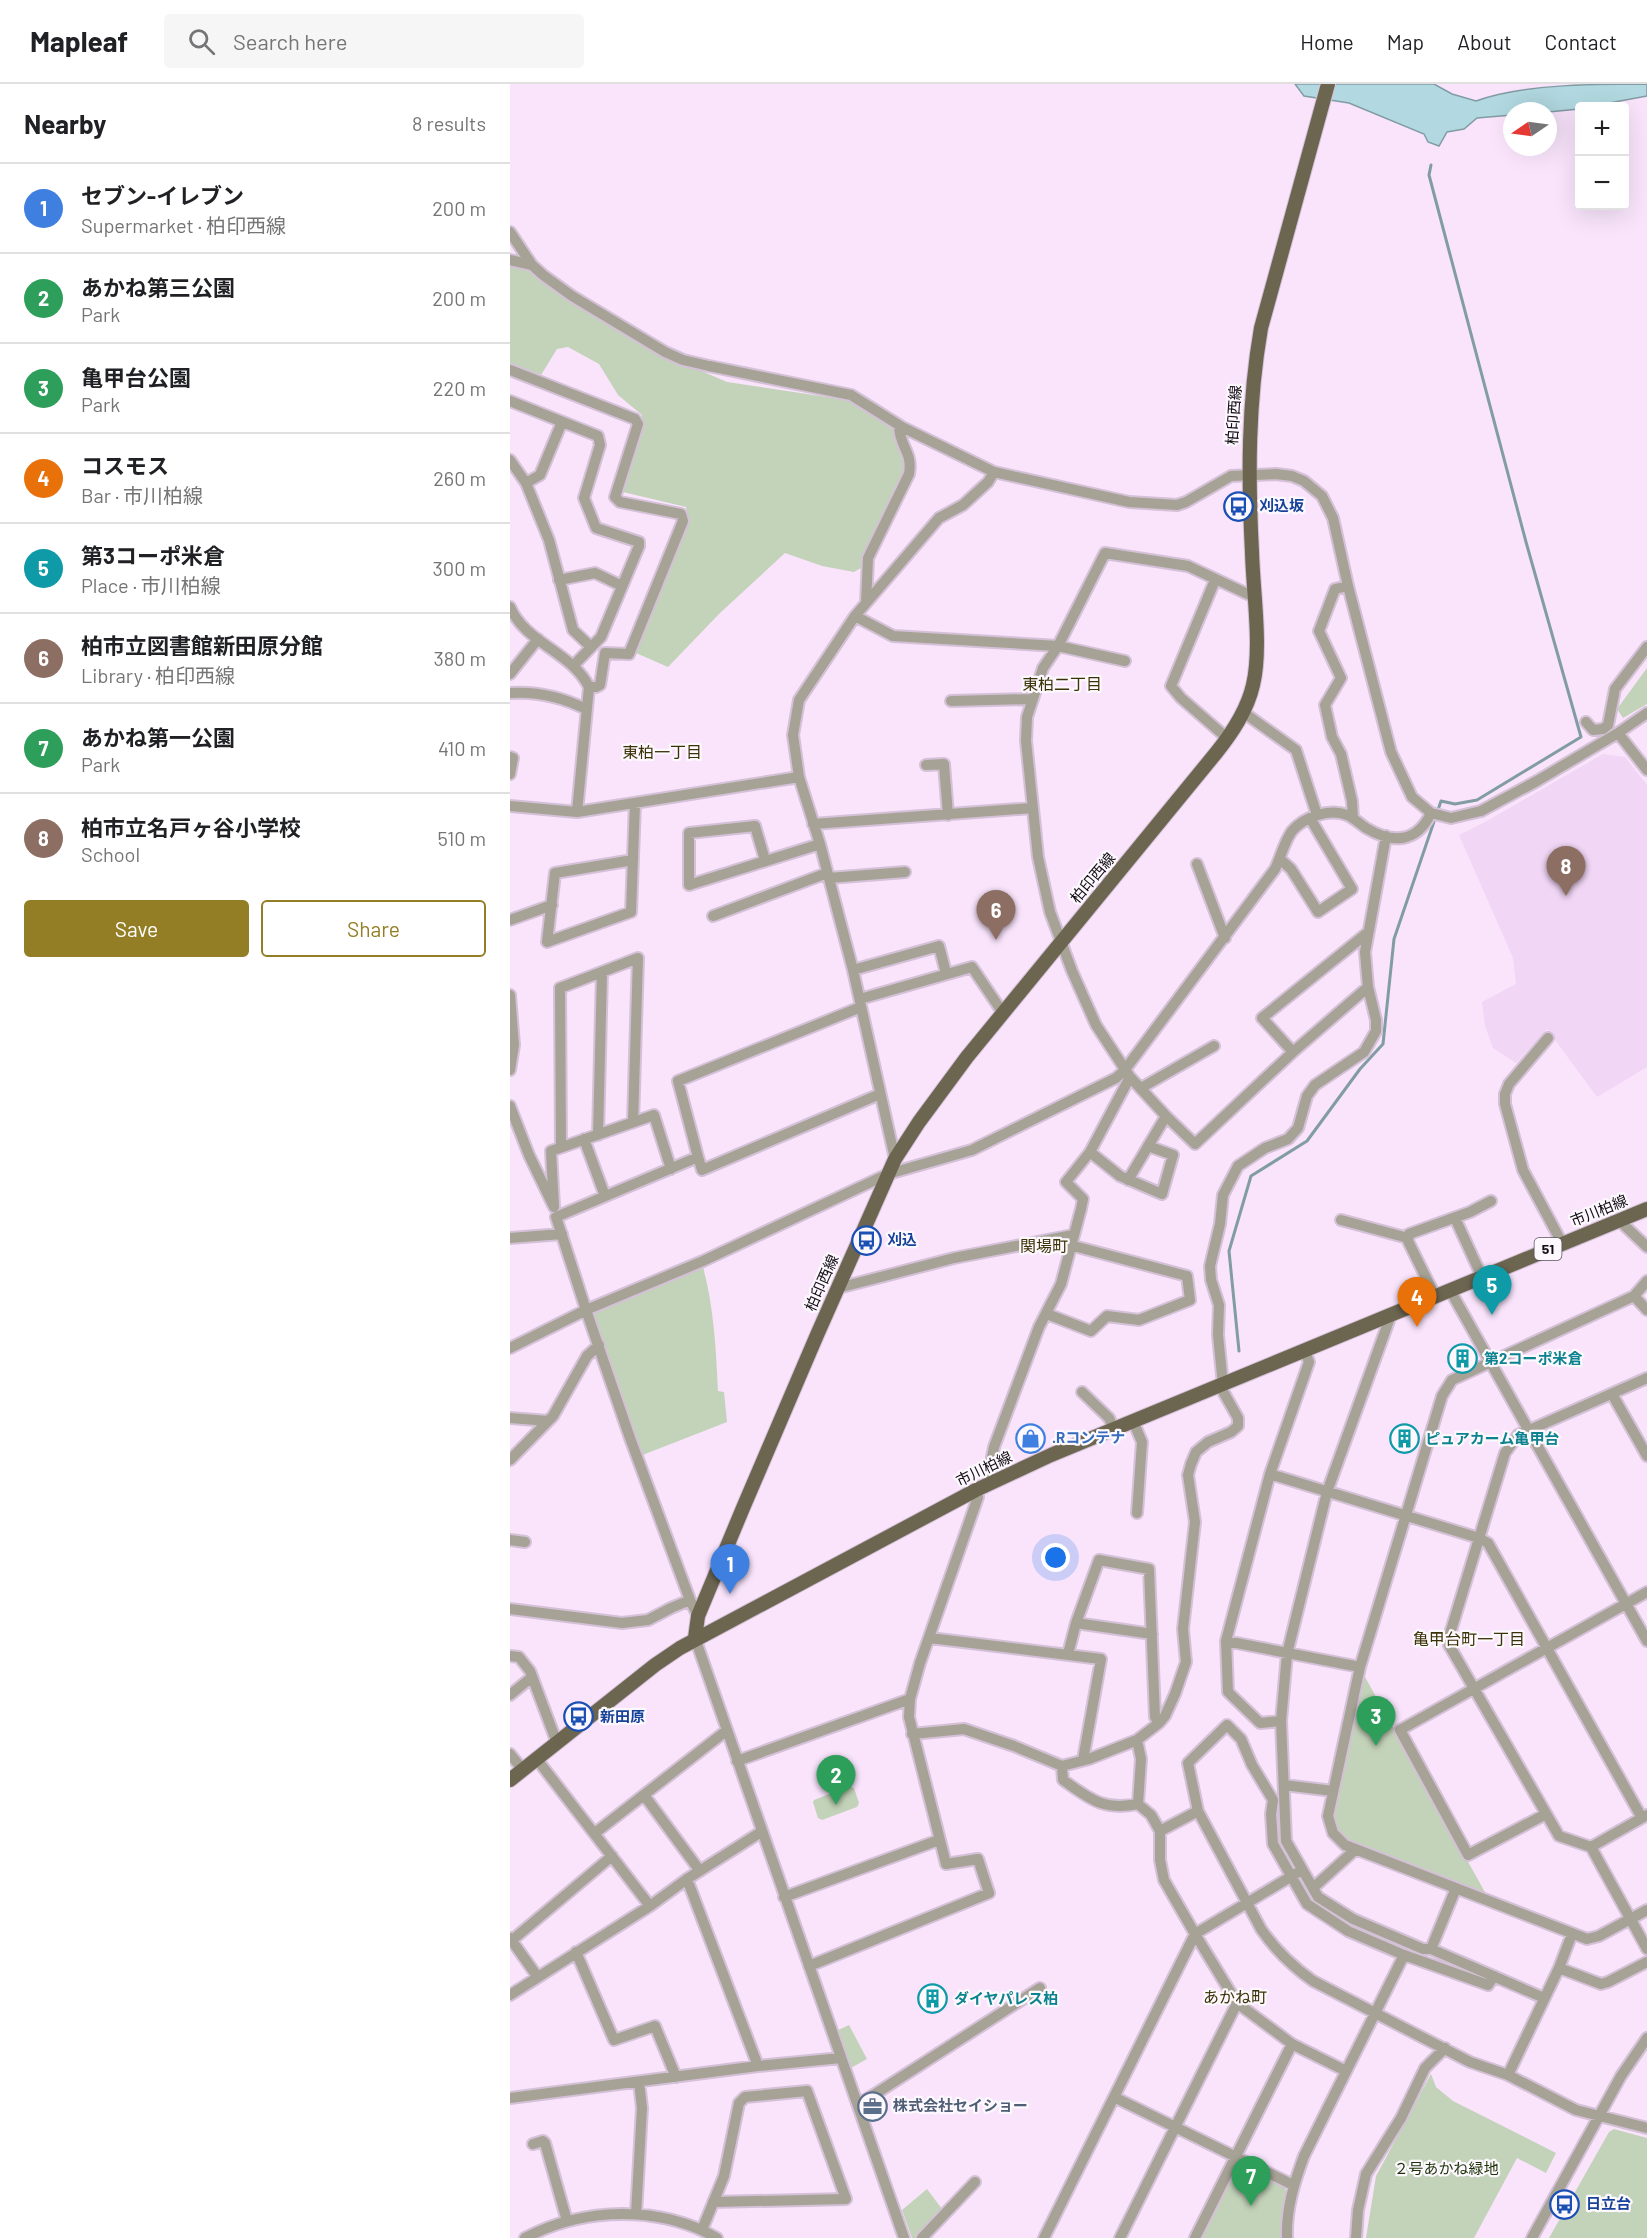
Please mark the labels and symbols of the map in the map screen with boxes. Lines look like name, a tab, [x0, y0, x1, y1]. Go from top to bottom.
north arrow	[1503, 102, 1557, 156]
street label: 柏印西線	[1222, 384, 1244, 445]
bus stop icon: 刈込坂	[1222, 490, 1254, 522]
place label: 刈込坂	[1259, 496, 1304, 514]
district label: 東柏二丁目	[1022, 674, 1102, 693]
district label: 東柏一丁目	[622, 742, 702, 761]
pin: 8	[1546, 846, 1586, 896]
street label: 柏印西線	[1066, 849, 1118, 906]
pin: 6	[976, 890, 1016, 940]
street label: 市川柏線	[1567, 1190, 1630, 1230]
bus stop icon: 刈込	[850, 1224, 882, 1256]
place label: 刈込	[887, 1230, 917, 1248]
district label: 関場町	[1020, 1236, 1068, 1255]
road number: 51	[1534, 1238, 1562, 1260]
street label: 柏印西線	[801, 1252, 842, 1314]
pin: 5	[1472, 1266, 1512, 1315]
pin: 4	[1398, 1278, 1436, 1327]
building icon: 第2コーポ米倉	[1447, 1343, 1479, 1375]
place label: 第2コーポ米倉	[1484, 1349, 1582, 1367]
shop icon: .Rコンテナ	[1015, 1422, 1047, 1454]
building icon: ピュアカーム亀甲台	[1388, 1423, 1420, 1455]
place label: .Rコンテナ	[1052, 1428, 1125, 1446]
place label: ピュアカーム亀甲台	[1425, 1429, 1559, 1447]
street label: 市川柏線	[953, 1447, 1014, 1489]
your location	[1041, 1543, 1070, 1572]
pin: 1	[710, 1544, 750, 1594]
district label: 亀甲台町一丁目	[1413, 1629, 1525, 1648]
pin: 3	[1356, 1696, 1396, 1746]
bus stop icon: 新田原	[563, 1701, 595, 1733]
place label: 新田原	[600, 1707, 645, 1725]
pin: 2	[816, 1756, 856, 1805]
building icon: ダイヤパレス柏	[917, 1983, 949, 2015]
district label: あかね町	[1203, 1987, 1267, 2006]
place label: ダイヤパレス柏	[954, 1989, 1058, 2007]
office icon: 株式会社セイショー	[856, 2090, 888, 2122]
place label: 株式会社セイショー	[893, 2096, 1028, 2114]
pin: 7	[1232, 2156, 1270, 2206]
park label: ２号あかね緑地	[1393, 2159, 1499, 2177]
bus stop icon: 日立台	[1549, 2188, 1581, 2220]
place label: 日立台	[1586, 2194, 1631, 2212]

